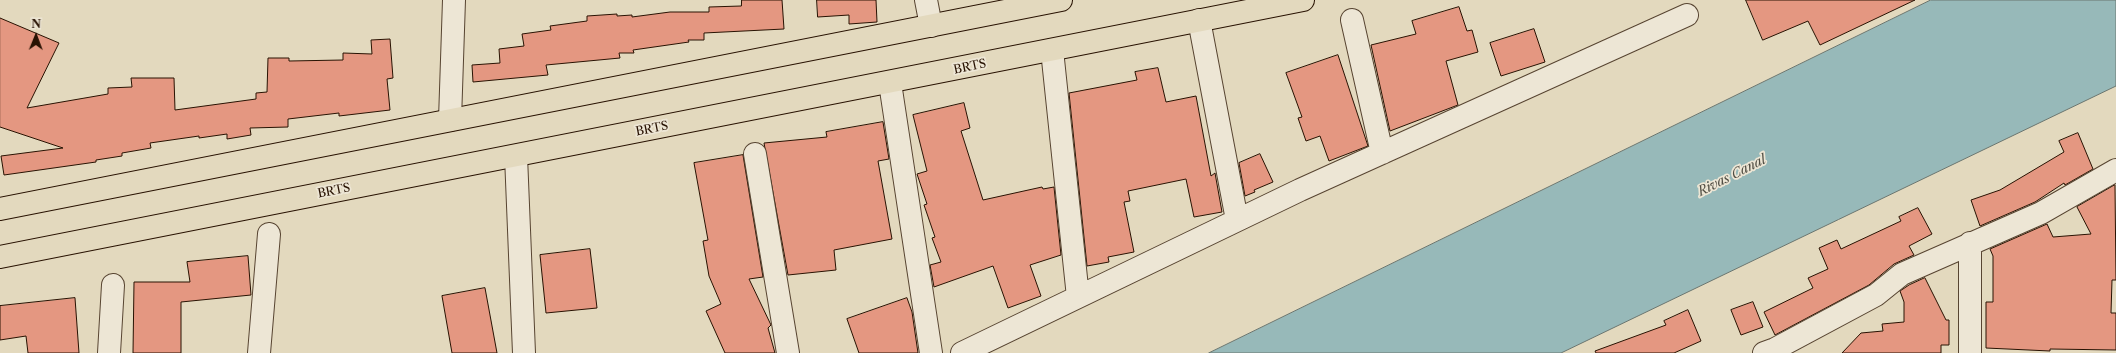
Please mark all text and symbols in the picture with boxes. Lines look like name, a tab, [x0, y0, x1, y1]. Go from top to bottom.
north arrow	[16, 16, 56, 56]
text: N	[31, 17, 41, 31]
street label: BRTS	[952, 57, 988, 77]
street label: BRTS	[634, 119, 670, 139]
water label: Rivas Canal	[1695, 152, 1769, 200]
street label: BRTS	[316, 181, 352, 201]

